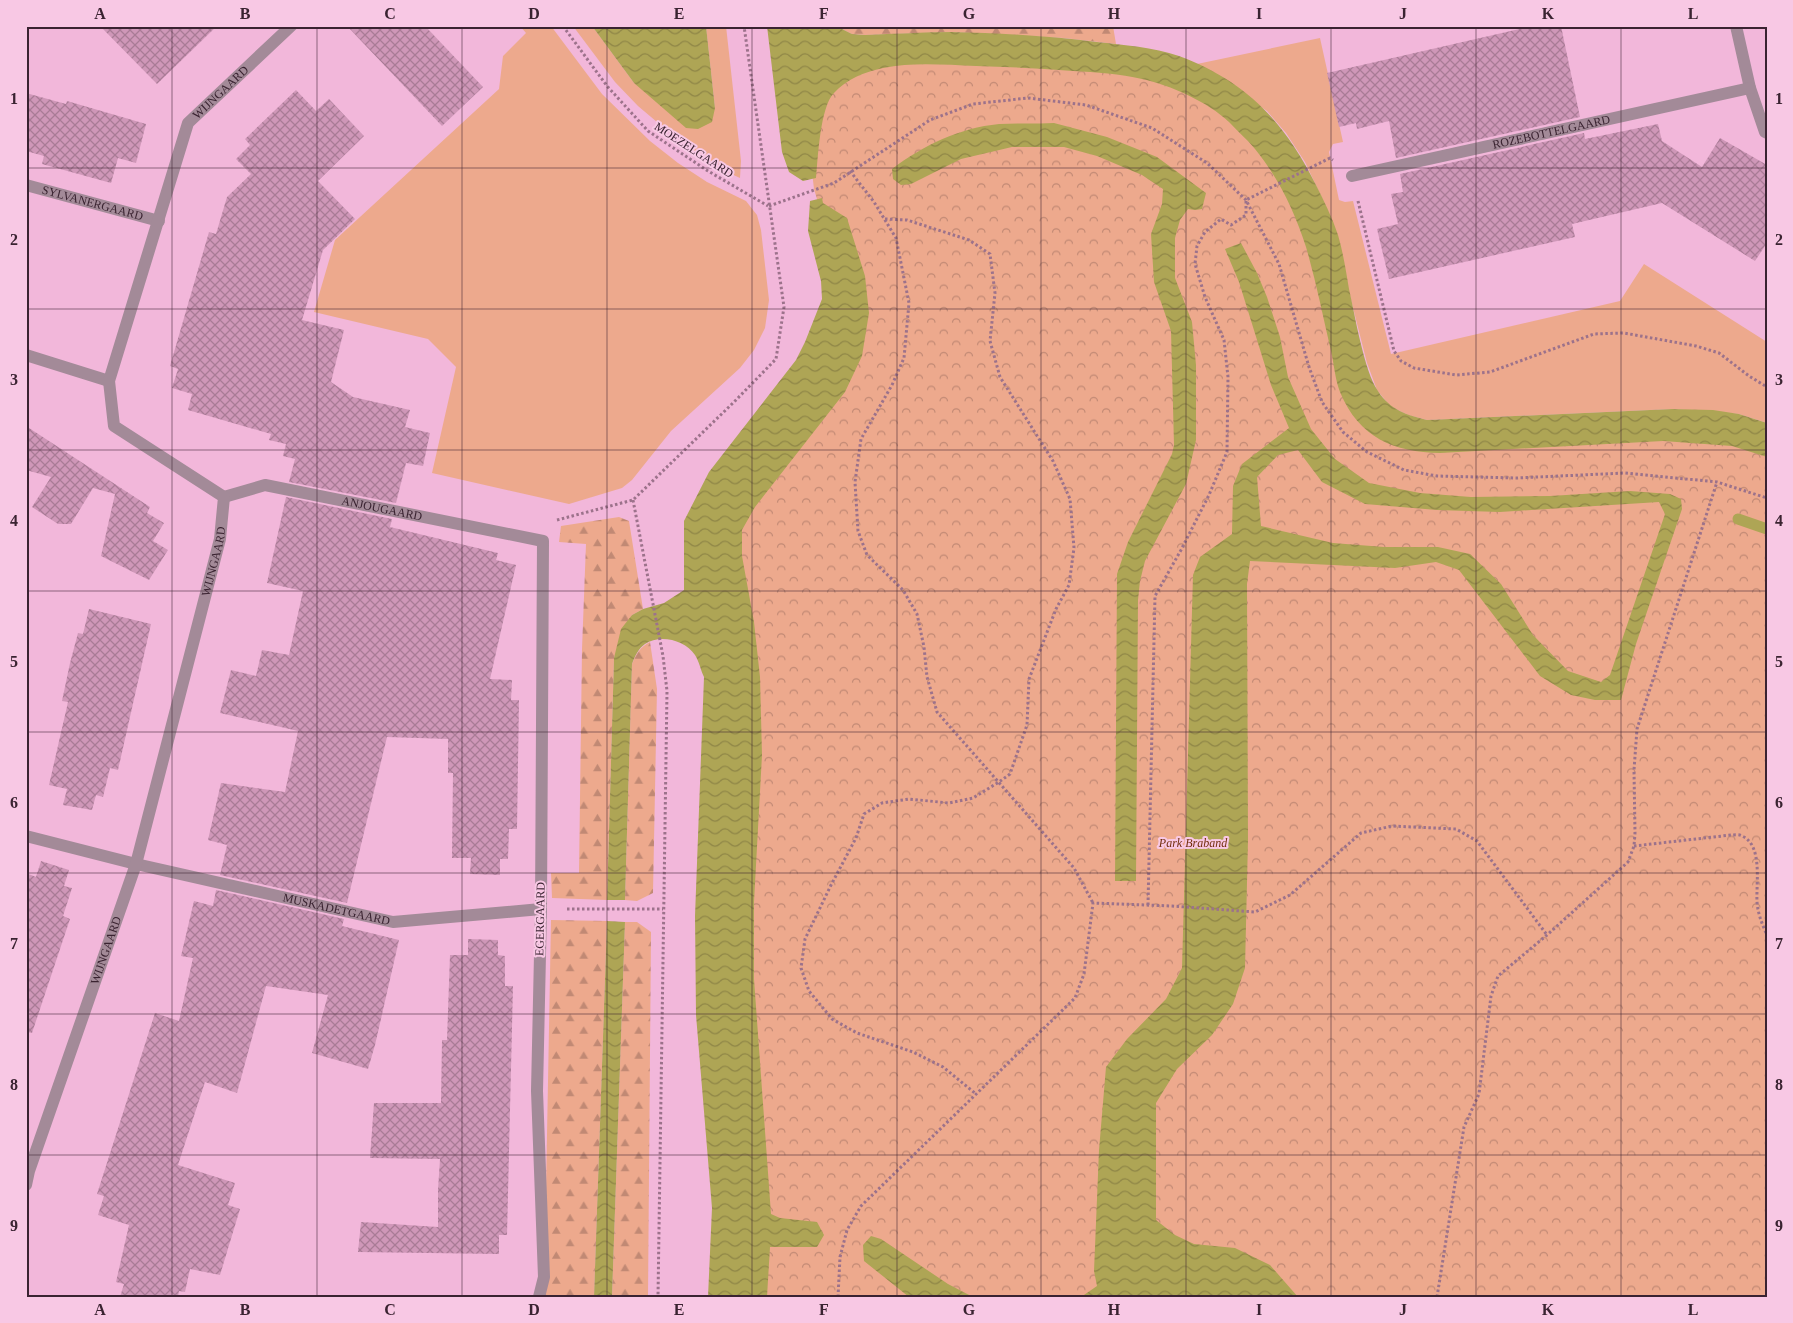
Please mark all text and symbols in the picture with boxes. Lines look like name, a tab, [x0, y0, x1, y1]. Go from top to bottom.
text: A	[94, 5, 106, 22]
text: B	[240, 5, 251, 22]
text: C	[384, 5, 396, 22]
text: D	[528, 5, 540, 22]
text: E	[674, 5, 684, 22]
text: F	[819, 5, 829, 22]
text: G	[963, 5, 976, 22]
text: H	[1108, 5, 1121, 22]
text: I	[1256, 5, 1262, 22]
text: J	[1399, 5, 1407, 22]
text: K	[1542, 5, 1555, 22]
text: L	[1688, 5, 1698, 22]
street label: WIJNGAARD	[190, 63, 252, 122]
text: 1	[10, 90, 18, 107]
text: 1	[1775, 90, 1783, 107]
street label: ROZEBOTTELGAARD	[1491, 112, 1612, 152]
street label: MOEZELGAARD	[652, 119, 736, 181]
street label: SYLVANERGAARD	[41, 183, 145, 223]
text: 2	[10, 231, 18, 248]
text: 2	[1775, 231, 1783, 248]
text: 3	[10, 371, 18, 388]
text: 3	[1775, 371, 1783, 388]
street label: ANJOUGAARD	[340, 494, 424, 524]
text: 4	[10, 512, 18, 529]
text: 4	[1775, 512, 1783, 529]
street label: WIJNGAARD	[199, 525, 228, 598]
text: 5	[10, 653, 18, 670]
text: 5	[1775, 653, 1783, 670]
text: 6	[10, 794, 18, 811]
text: 6	[1775, 794, 1783, 811]
park label: Park Braband	[1158, 836, 1228, 850]
street label: EGERGAARD	[532, 882, 548, 956]
street label: MUSKADETGAARD	[282, 890, 392, 928]
street label: WIJNGAARD	[88, 914, 124, 986]
text: 7	[10, 935, 18, 952]
text: 7	[1775, 935, 1783, 952]
text: 8	[10, 1076, 18, 1093]
text: 8	[1775, 1076, 1783, 1093]
text: 9	[10, 1217, 18, 1234]
text: 9	[1775, 1217, 1783, 1234]
text: A	[94, 1301, 106, 1318]
text: B	[240, 1301, 251, 1318]
text: C	[384, 1301, 396, 1318]
text: D	[528, 1301, 540, 1318]
text: E	[674, 1301, 684, 1318]
text: F	[819, 1301, 829, 1318]
text: G	[963, 1301, 976, 1318]
text: H	[1108, 1301, 1121, 1318]
text: I	[1256, 1301, 1262, 1318]
text: J	[1399, 1301, 1407, 1318]
text: K	[1542, 1301, 1555, 1318]
text: L	[1688, 1301, 1698, 1318]

